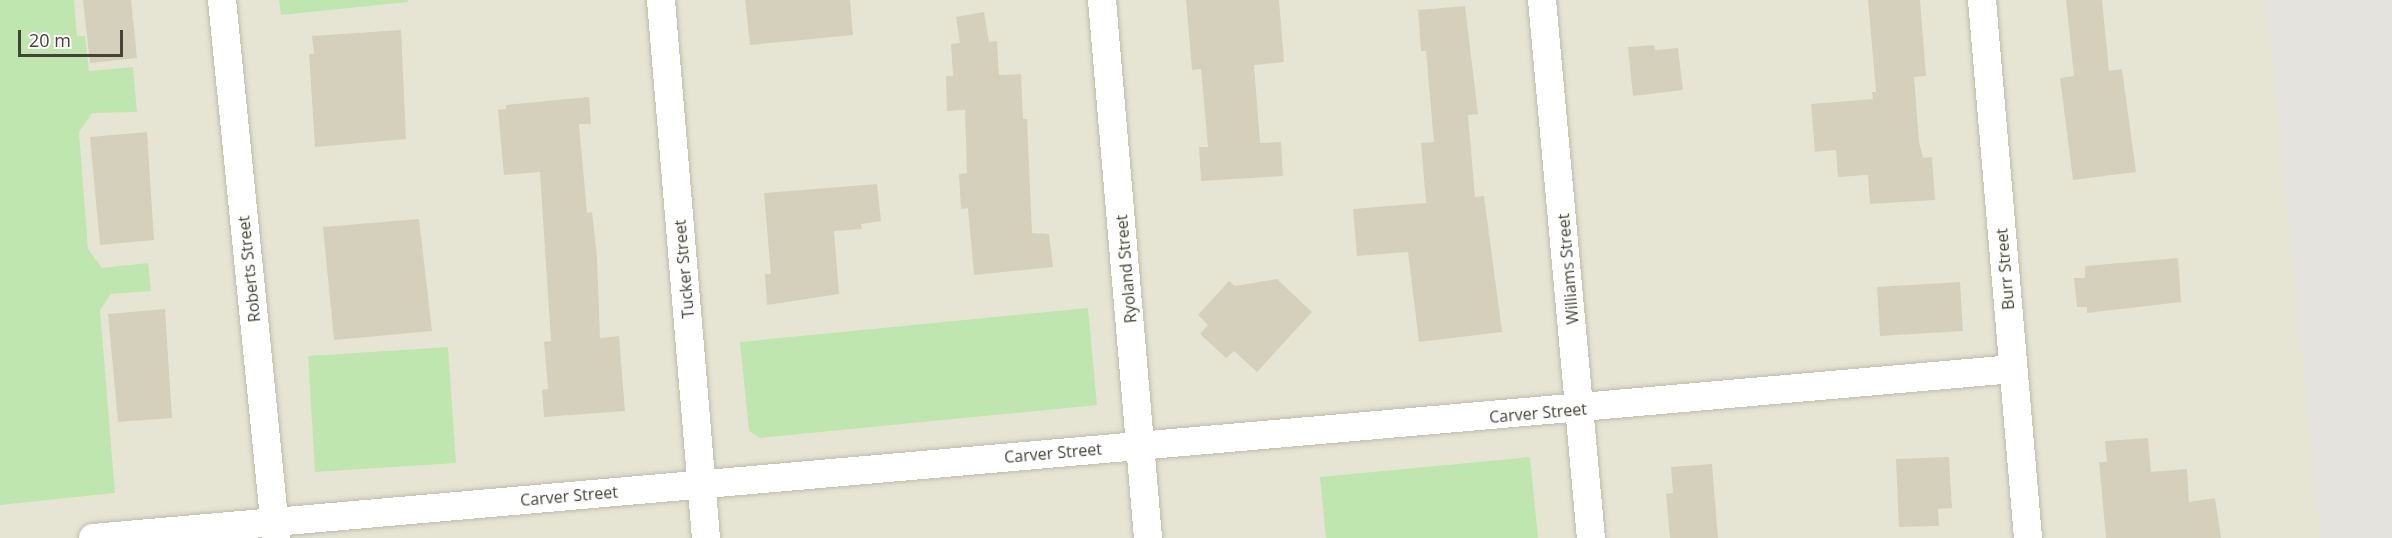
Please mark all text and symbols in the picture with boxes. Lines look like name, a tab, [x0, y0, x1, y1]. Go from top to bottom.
scale bar	[21, 18, 126, 56]
text: 20 m	[29, 28, 71, 52]
street label: Williams Street	[1554, 213, 1582, 325]
street label: Ryoland Street	[1112, 214, 1140, 324]
street label: Roberts Street	[234, 215, 264, 323]
street label: Tucker Street	[670, 219, 698, 319]
street label: Burr Street	[1992, 227, 2018, 311]
street label: Carver Street	[1488, 399, 1588, 427]
street label: Carver Street	[1003, 439, 1103, 467]
street label: Carver Street	[519, 482, 619, 510]

